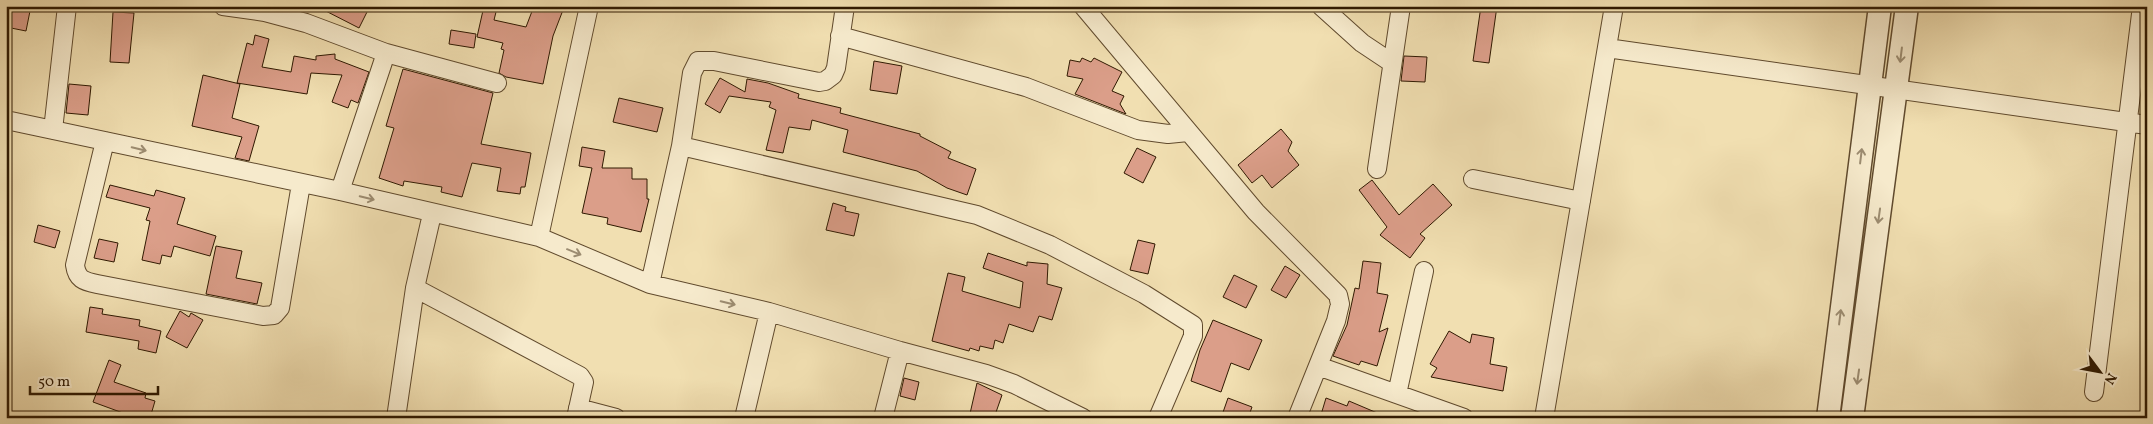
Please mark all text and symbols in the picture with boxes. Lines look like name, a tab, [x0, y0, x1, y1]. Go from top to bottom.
one-way arrow	[1895, 46, 1905, 62]
one-way arrow	[131, 145, 147, 154]
one-way arrow	[1856, 148, 1866, 164]
one-way arrow	[358, 194, 374, 203]
one-way arrow	[1874, 207, 1884, 223]
one-way arrow	[566, 247, 581, 257]
one-way arrow	[720, 299, 736, 308]
one-way arrow	[1836, 310, 1846, 326]
north arrow	[2076, 346, 2126, 396]
scale bar	[30, 364, 158, 396]
one-way arrow	[1853, 368, 1863, 384]
text: N	[2099, 369, 2121, 387]
text: 50 m	[38, 372, 70, 393]

